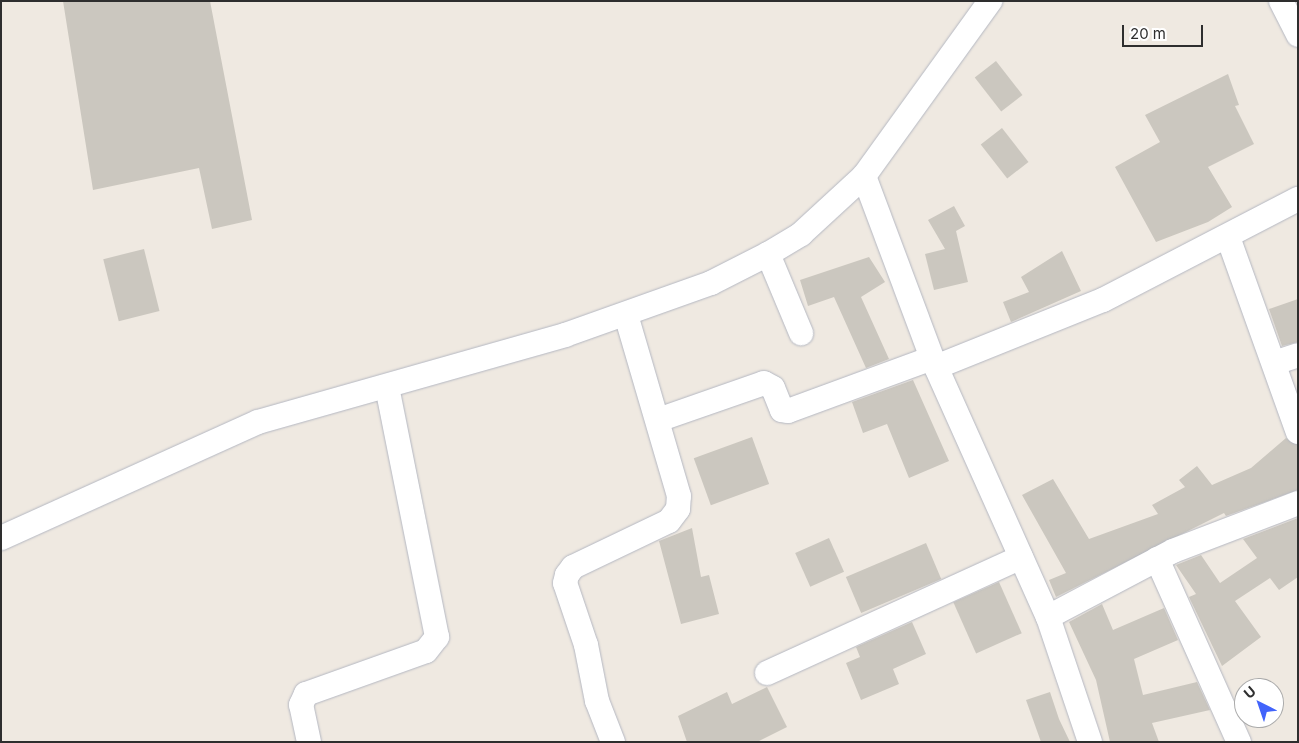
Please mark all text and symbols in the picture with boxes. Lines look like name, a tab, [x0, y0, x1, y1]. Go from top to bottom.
scale bar	[1124, 15, 1205, 47]
text: 20 m	[1130, 24, 1166, 43]
north arrow	[1234, 678, 1284, 728]
text: U	[1240, 682, 1259, 702]

